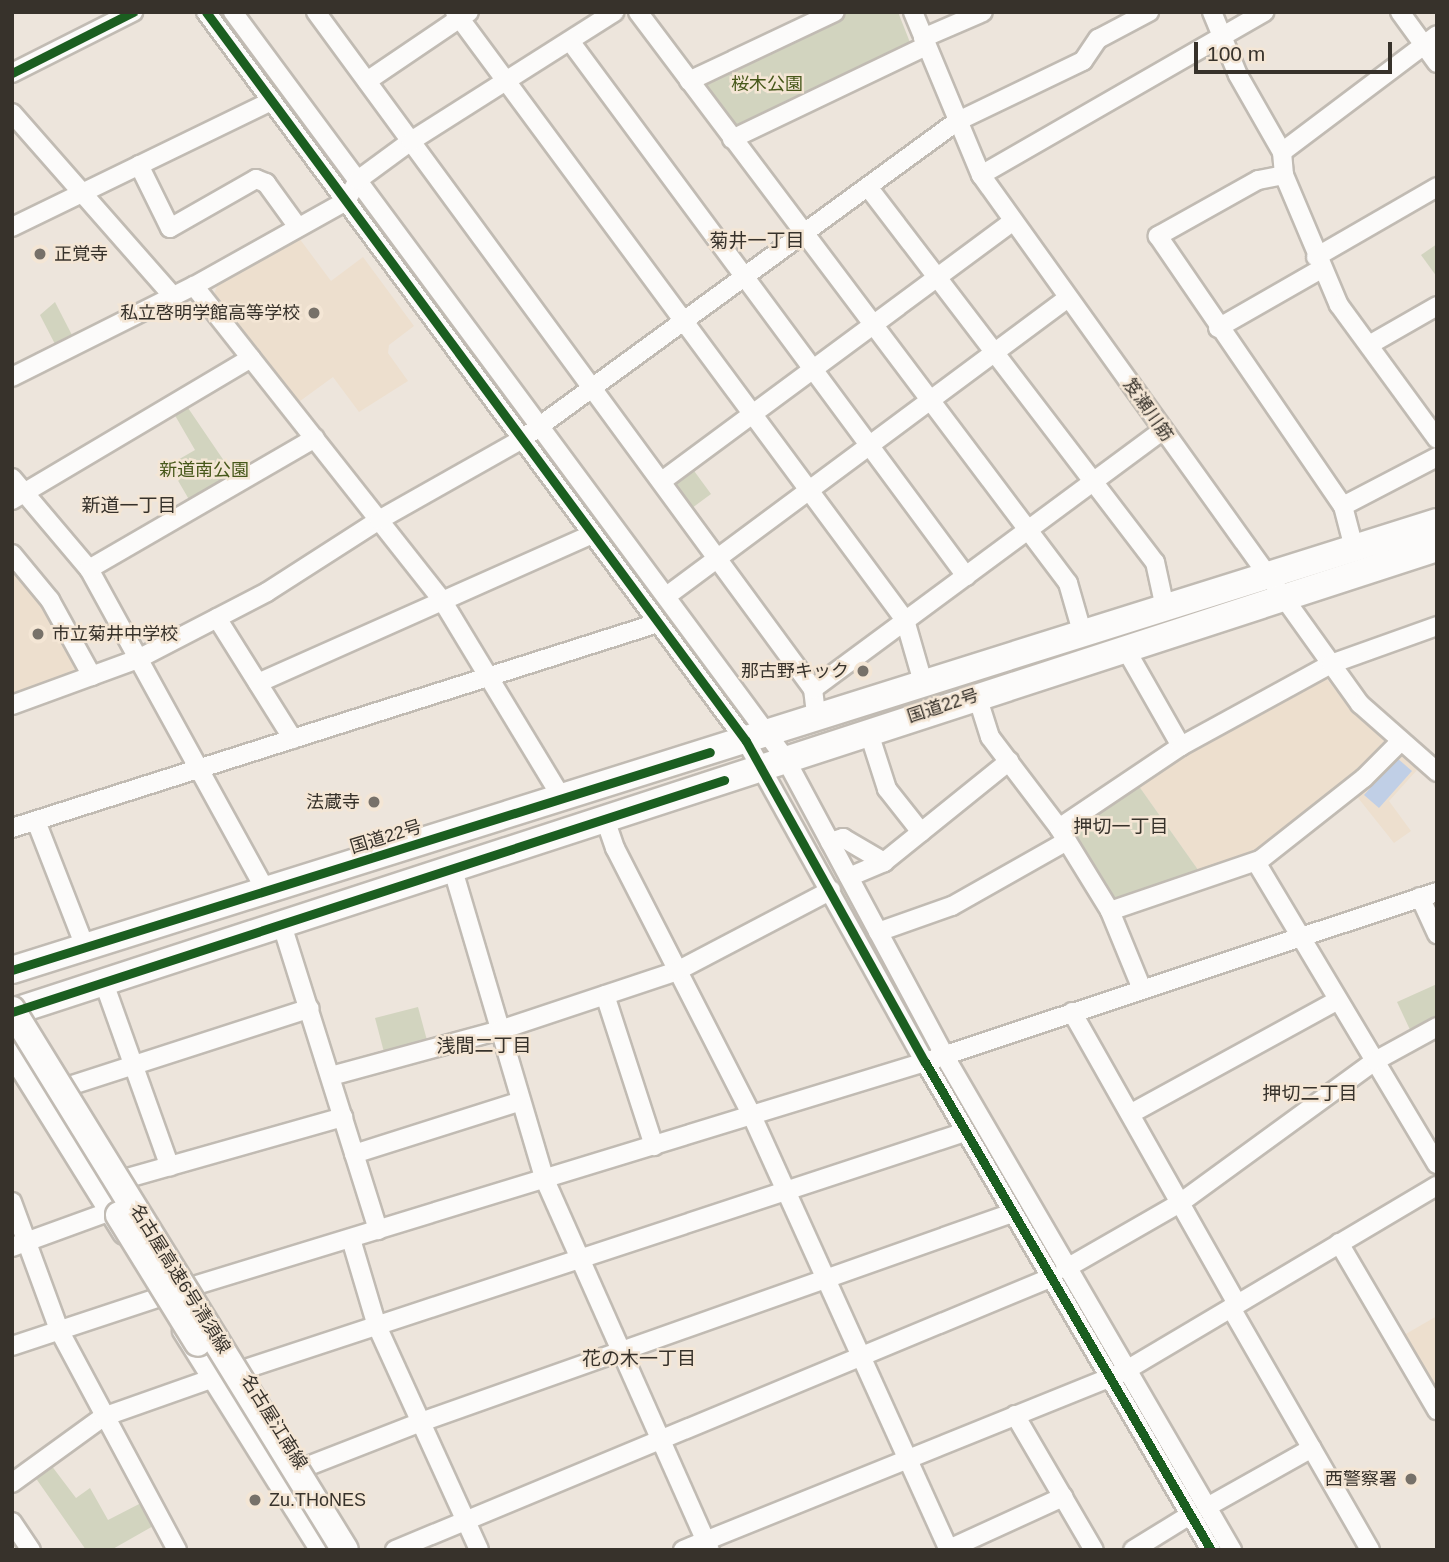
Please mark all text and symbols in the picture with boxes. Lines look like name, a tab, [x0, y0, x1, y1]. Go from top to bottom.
scale bar	[1197, 28, 1395, 72]
text: 100 m	[1207, 42, 1265, 65]
park label: 桜木公園	[731, 73, 803, 95]
district label: 菊井一丁目	[710, 230, 804, 252]
place label: 正覚寺	[54, 243, 108, 265]
marker: 正覚寺	[32, 246, 48, 262]
place label: 私立啓明学館高等学校	[120, 302, 300, 324]
marker: 私立啓明学館高等学校	[306, 305, 322, 321]
street label: 笈瀬川筋	[1119, 374, 1177, 446]
park label: 新道南公園	[159, 459, 249, 481]
district label: 新道一丁目	[82, 495, 176, 517]
place label: 市立菊井中学校	[52, 623, 178, 645]
marker: 市立菊井中学校	[30, 626, 46, 642]
place label: 那古野キック	[741, 660, 849, 682]
marker: 那古野キック	[855, 663, 871, 679]
street label: 国道22号	[904, 684, 982, 728]
place label: 法蔵寺	[306, 791, 360, 813]
marker: 法蔵寺	[366, 794, 382, 810]
street label: 国道22号	[347, 816, 425, 858]
district label: 押切一丁目	[1074, 816, 1168, 838]
district label: 浅間二丁目	[437, 1035, 531, 1057]
district label: 押切二丁目	[1263, 1083, 1357, 1105]
street label: 名古屋高速6号清須線	[125, 1200, 235, 1358]
district label: 花の木一丁目	[582, 1348, 696, 1370]
street label: 名古屋江南線	[236, 1370, 312, 1474]
place label: 西警察署	[1325, 1468, 1397, 1490]
marker: 西警察署	[1403, 1471, 1419, 1487]
place label: Zu.THoNES	[269, 1489, 366, 1511]
marker: Zu.THoNES	[247, 1492, 263, 1508]

